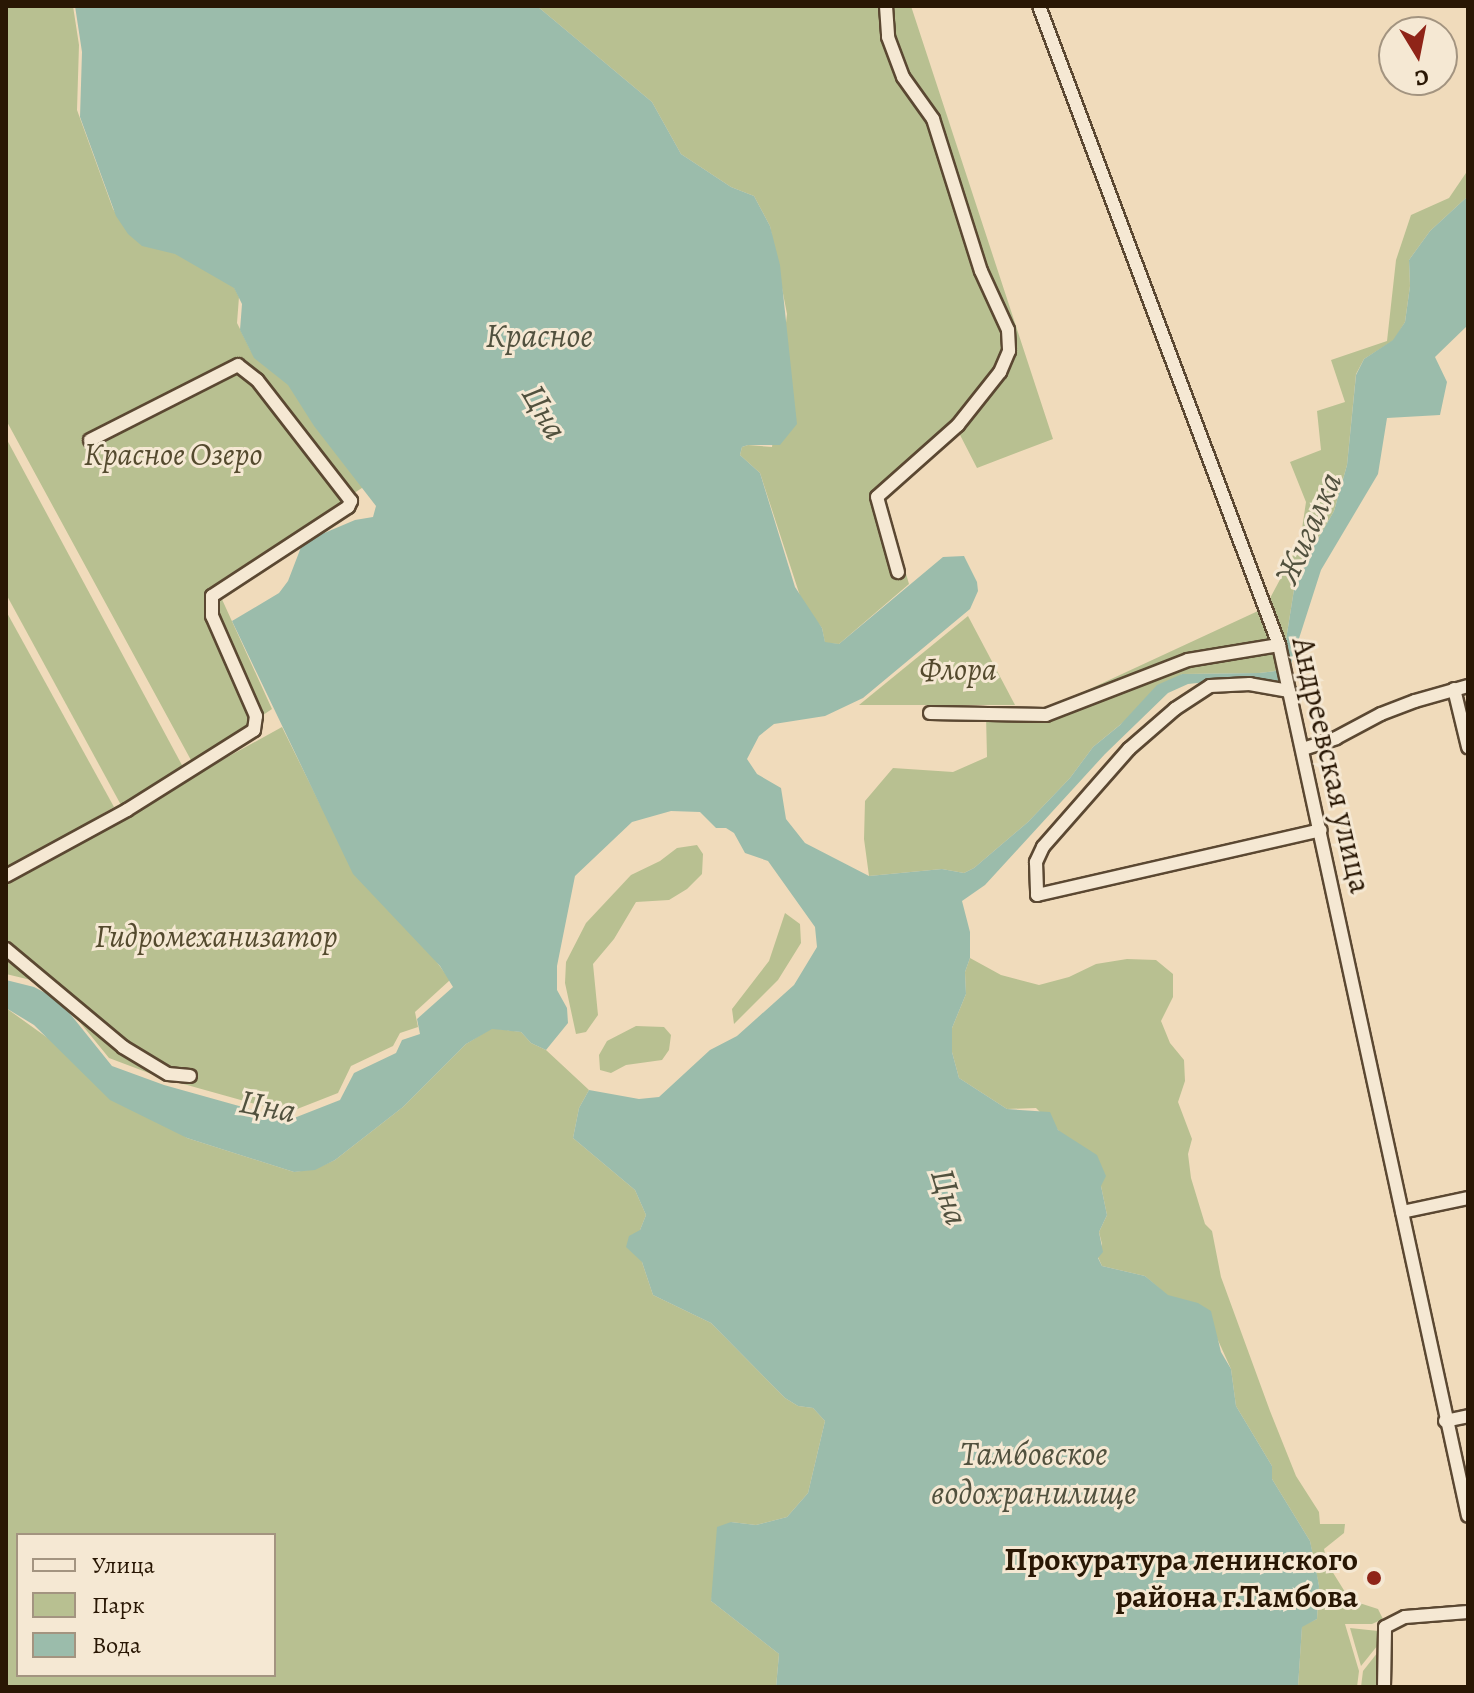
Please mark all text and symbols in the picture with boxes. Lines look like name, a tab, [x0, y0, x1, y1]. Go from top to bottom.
north arrow	[1378, 16, 1458, 96]
text: С	[1413, 62, 1431, 94]
water label: Красное	[485, 316, 593, 356]
water label: Цна	[513, 377, 577, 447]
park label: Красное Озеро	[83, 435, 263, 473]
water label: Жигалка	[1265, 466, 1351, 590]
street label: Андреевская улица	[1284, 633, 1380, 897]
park label: Флора	[919, 650, 997, 688]
park label: Гидромеханизатор	[94, 917, 338, 955]
water label: Цна	[236, 1081, 300, 1131]
water label: Цна	[922, 1164, 978, 1230]
water label: Тамбовское водохранилище	[931, 1433, 1137, 1512]
legend	[16, 1533, 276, 1677]
place label: Прокуратура ленинского района г.Тамбова	[1004, 1541, 1358, 1616]
text: Улица	[92, 1549, 155, 1581]
marker: Прокуратура ленинского района г.Тамбова	[1365, 1569, 1383, 1587]
text: Парк	[92, 1589, 145, 1621]
text: Вода	[92, 1629, 141, 1661]

